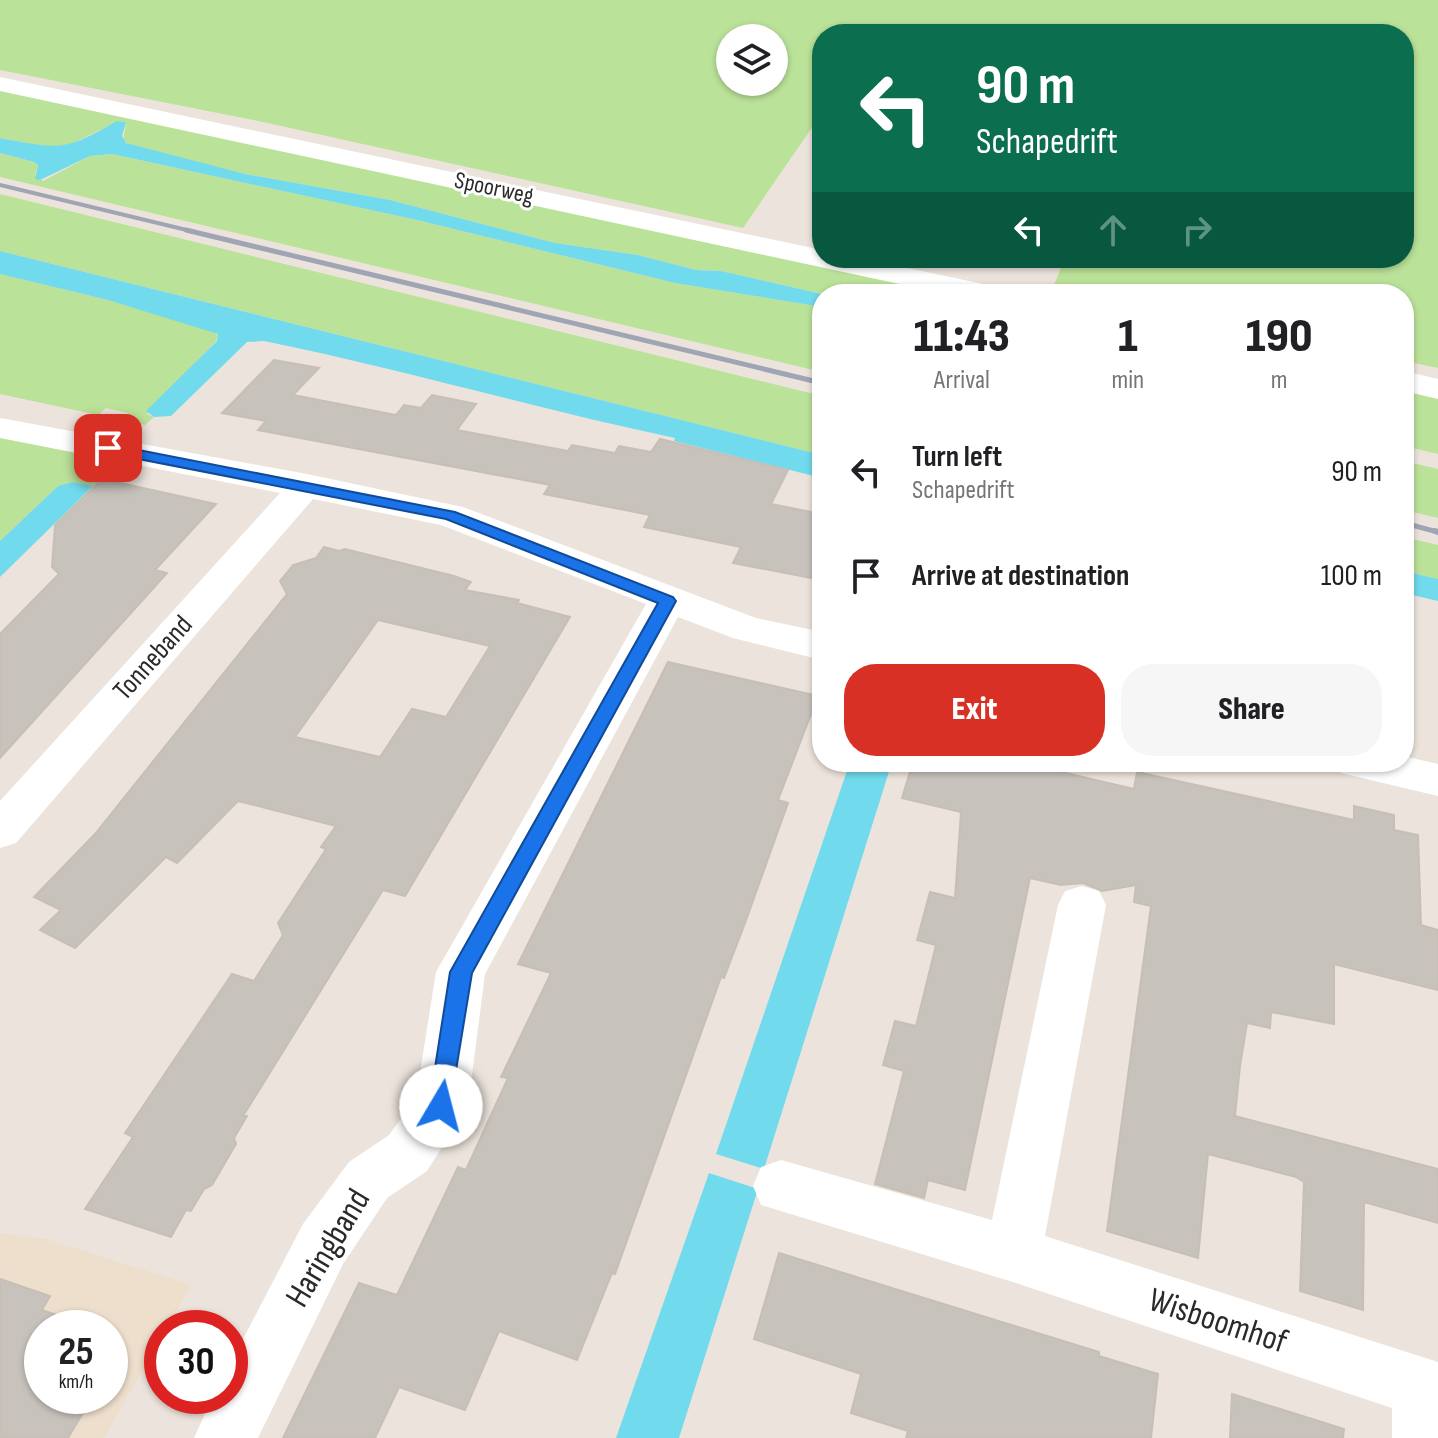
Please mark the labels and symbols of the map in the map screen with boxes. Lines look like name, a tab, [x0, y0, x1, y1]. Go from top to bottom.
street label: Spoorweg	[452, 166, 536, 210]
pin	[74, 414, 142, 482]
street label: Tonneband	[106, 609, 200, 707]
position arrow	[399, 1064, 483, 1148]
street label: Haringband	[277, 1182, 379, 1314]
street label: Wisboomhof	[1144, 1279, 1293, 1363]
speed limit sign: 30	[144, 1310, 248, 1414]

